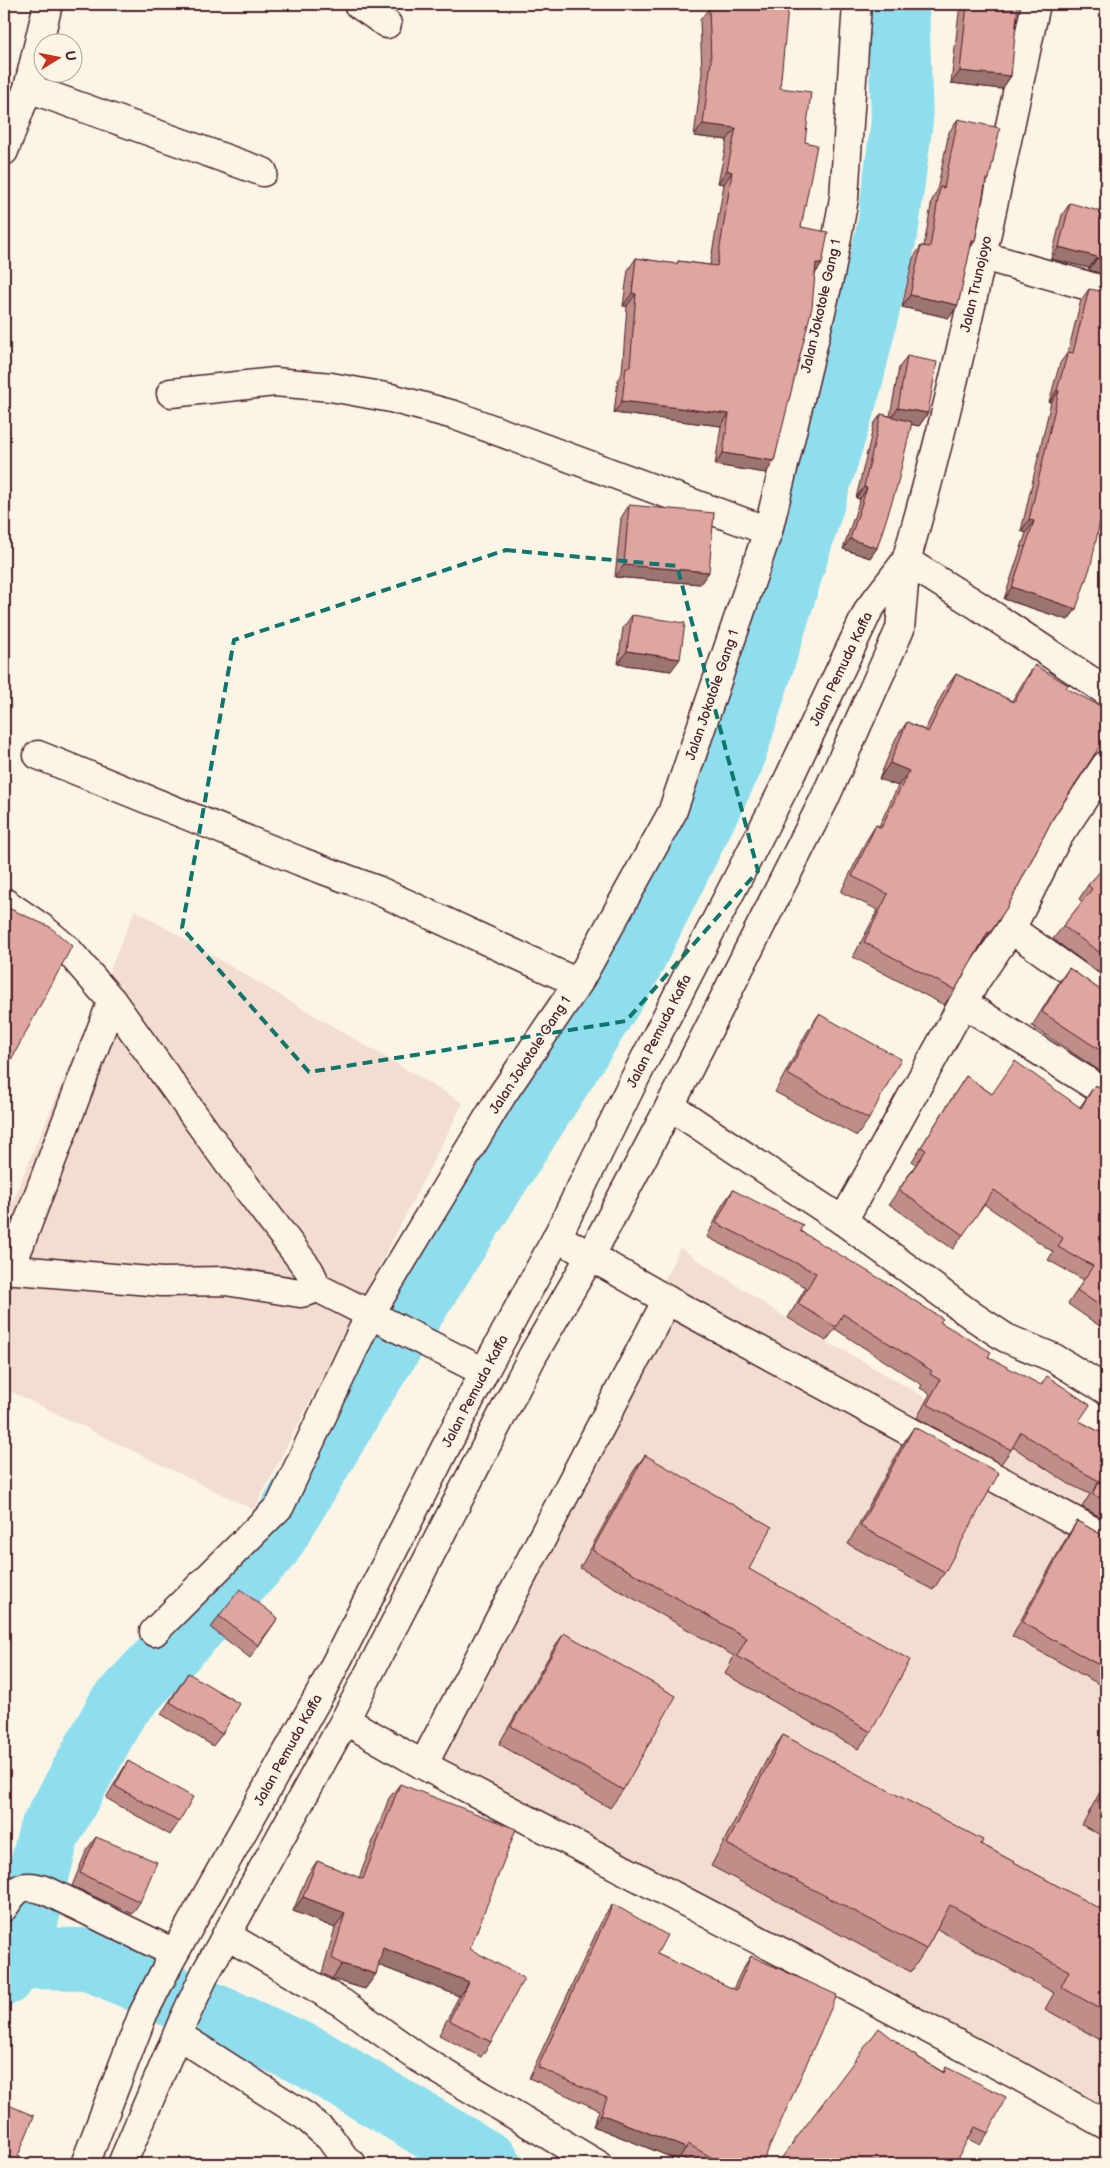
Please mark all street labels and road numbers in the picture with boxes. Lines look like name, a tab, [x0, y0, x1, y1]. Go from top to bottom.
street label: Jalan Trunojoyo	[957, 234, 995, 334]
street label: Jalan Jokotole Gang 1	[797, 237, 845, 375]
street label: Jalan Pemuda Kaffa	[806, 609, 876, 729]
street label: Jalan Jokotole Gang 1	[682, 628, 742, 762]
street label: Jalan Pemuda Kaffa	[623, 971, 695, 1091]
street label: Jalan Jokotole Gang 1	[486, 993, 574, 1117]
street label: Jalan Pemuda Kaffa	[438, 1332, 512, 1450]
street label: Jalan Pemuda Kaffa	[250, 1691, 326, 1809]

